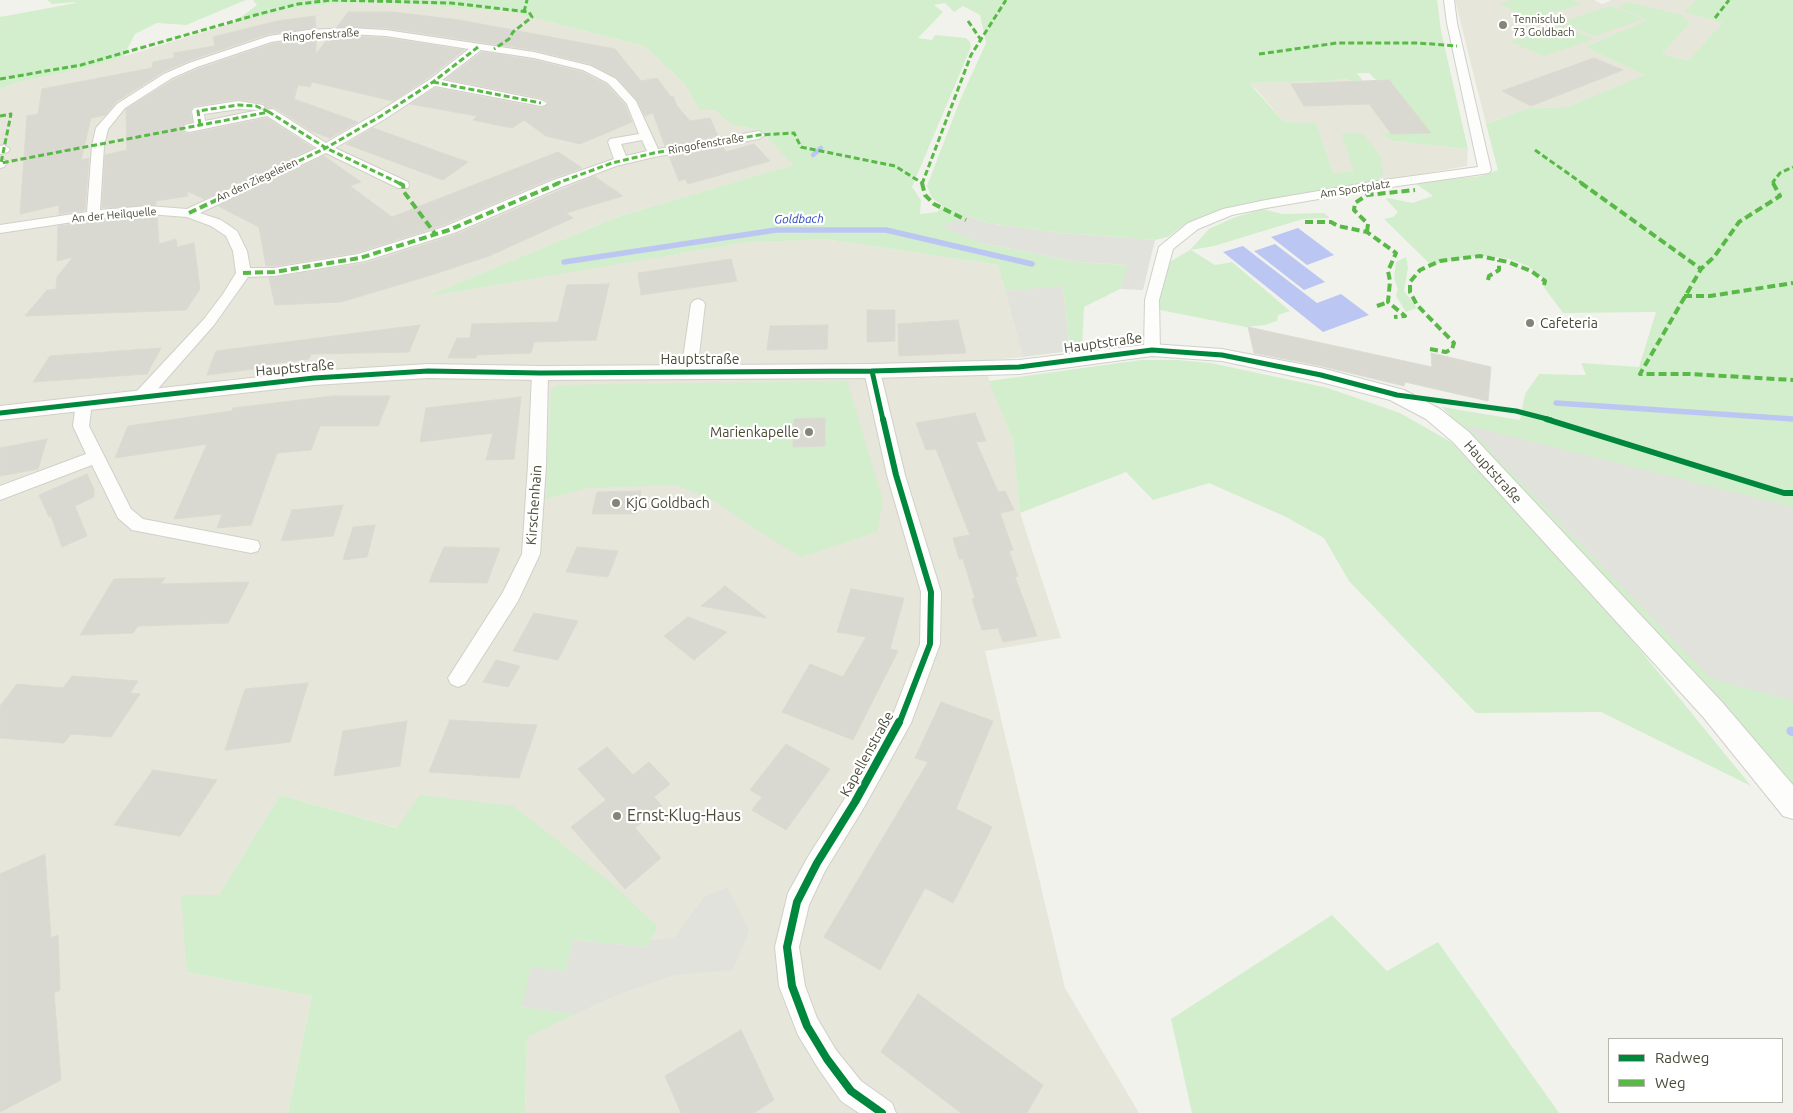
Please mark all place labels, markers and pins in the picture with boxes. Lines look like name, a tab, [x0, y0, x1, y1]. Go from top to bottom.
place label: Tennisclub 73 Goldbach	[1513, 12, 1574, 38]
marker: Tennisclub 73 Goldbach	[1497, 19, 1509, 31]
place label: Cafeteria	[1540, 315, 1598, 331]
marker: Cafeteria	[1524, 317, 1536, 329]
place label: Marienkapelle	[710, 424, 799, 440]
marker: Marienkapelle	[803, 426, 815, 438]
place label: KjG Goldbach	[626, 495, 710, 511]
marker: KjG Goldbach	[610, 497, 622, 509]
place label: Ernst-Klug-Haus	[627, 806, 741, 826]
marker: Ernst-Klug-Haus	[611, 810, 623, 822]

